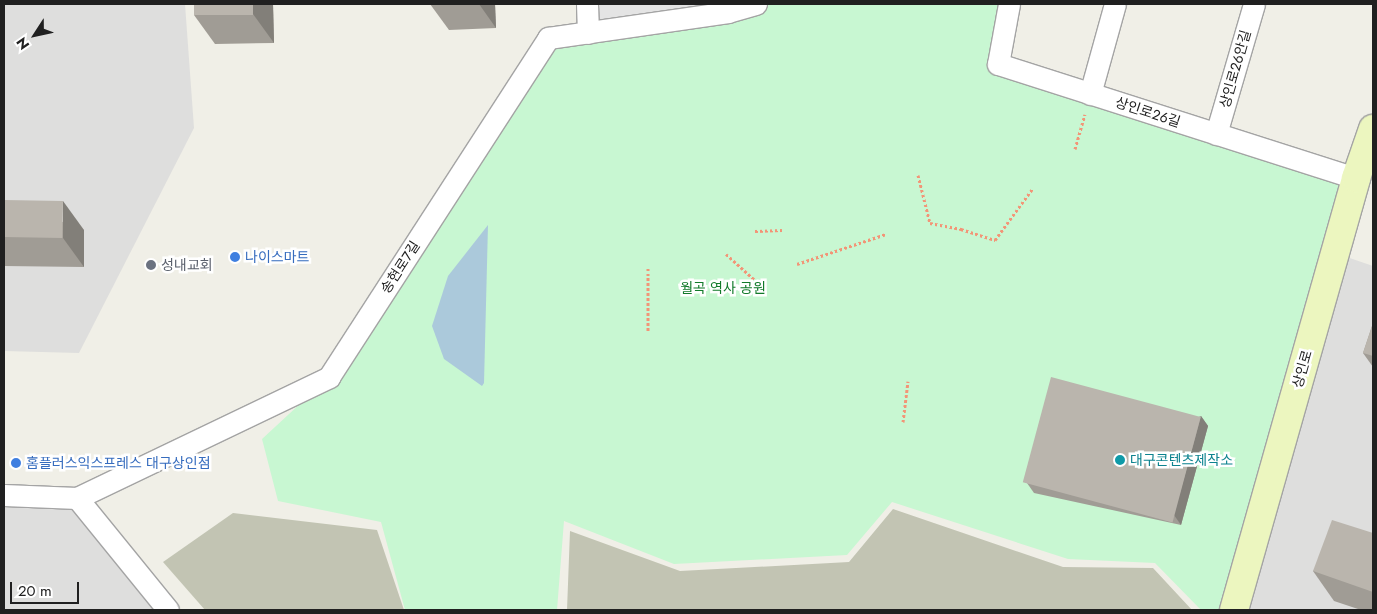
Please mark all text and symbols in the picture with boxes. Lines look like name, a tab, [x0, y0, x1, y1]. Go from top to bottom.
north arrow	[10, 10, 60, 60]
street label: 상인로26안길	[1216, 28, 1254, 110]
text: N	[11, 33, 34, 54]
street label: 상인로26길	[1113, 94, 1183, 130]
street label: 송현로7길	[377, 238, 423, 296]
place label: 나이스마트	[245, 249, 309, 265]
marker: 나이스마트	[229, 251, 241, 263]
place label: 성내교회	[161, 257, 213, 273]
marker: 성내교회	[145, 259, 157, 271]
park label: 월곡 역사 공원	[680, 280, 766, 296]
street label: 상인로	[1289, 348, 1315, 390]
place label: 대구콘텐츠제작소	[1130, 452, 1233, 468]
marker: 대구콘텐츠제작소	[1114, 454, 1126, 466]
place label: 홈플러스익스프레스 대구상인점	[26, 455, 211, 471]
marker: 홈플러스익스프레스 대구상인점	[10, 457, 22, 469]
scale bar	[12, 572, 81, 604]
text: 20 m	[18, 580, 52, 602]

